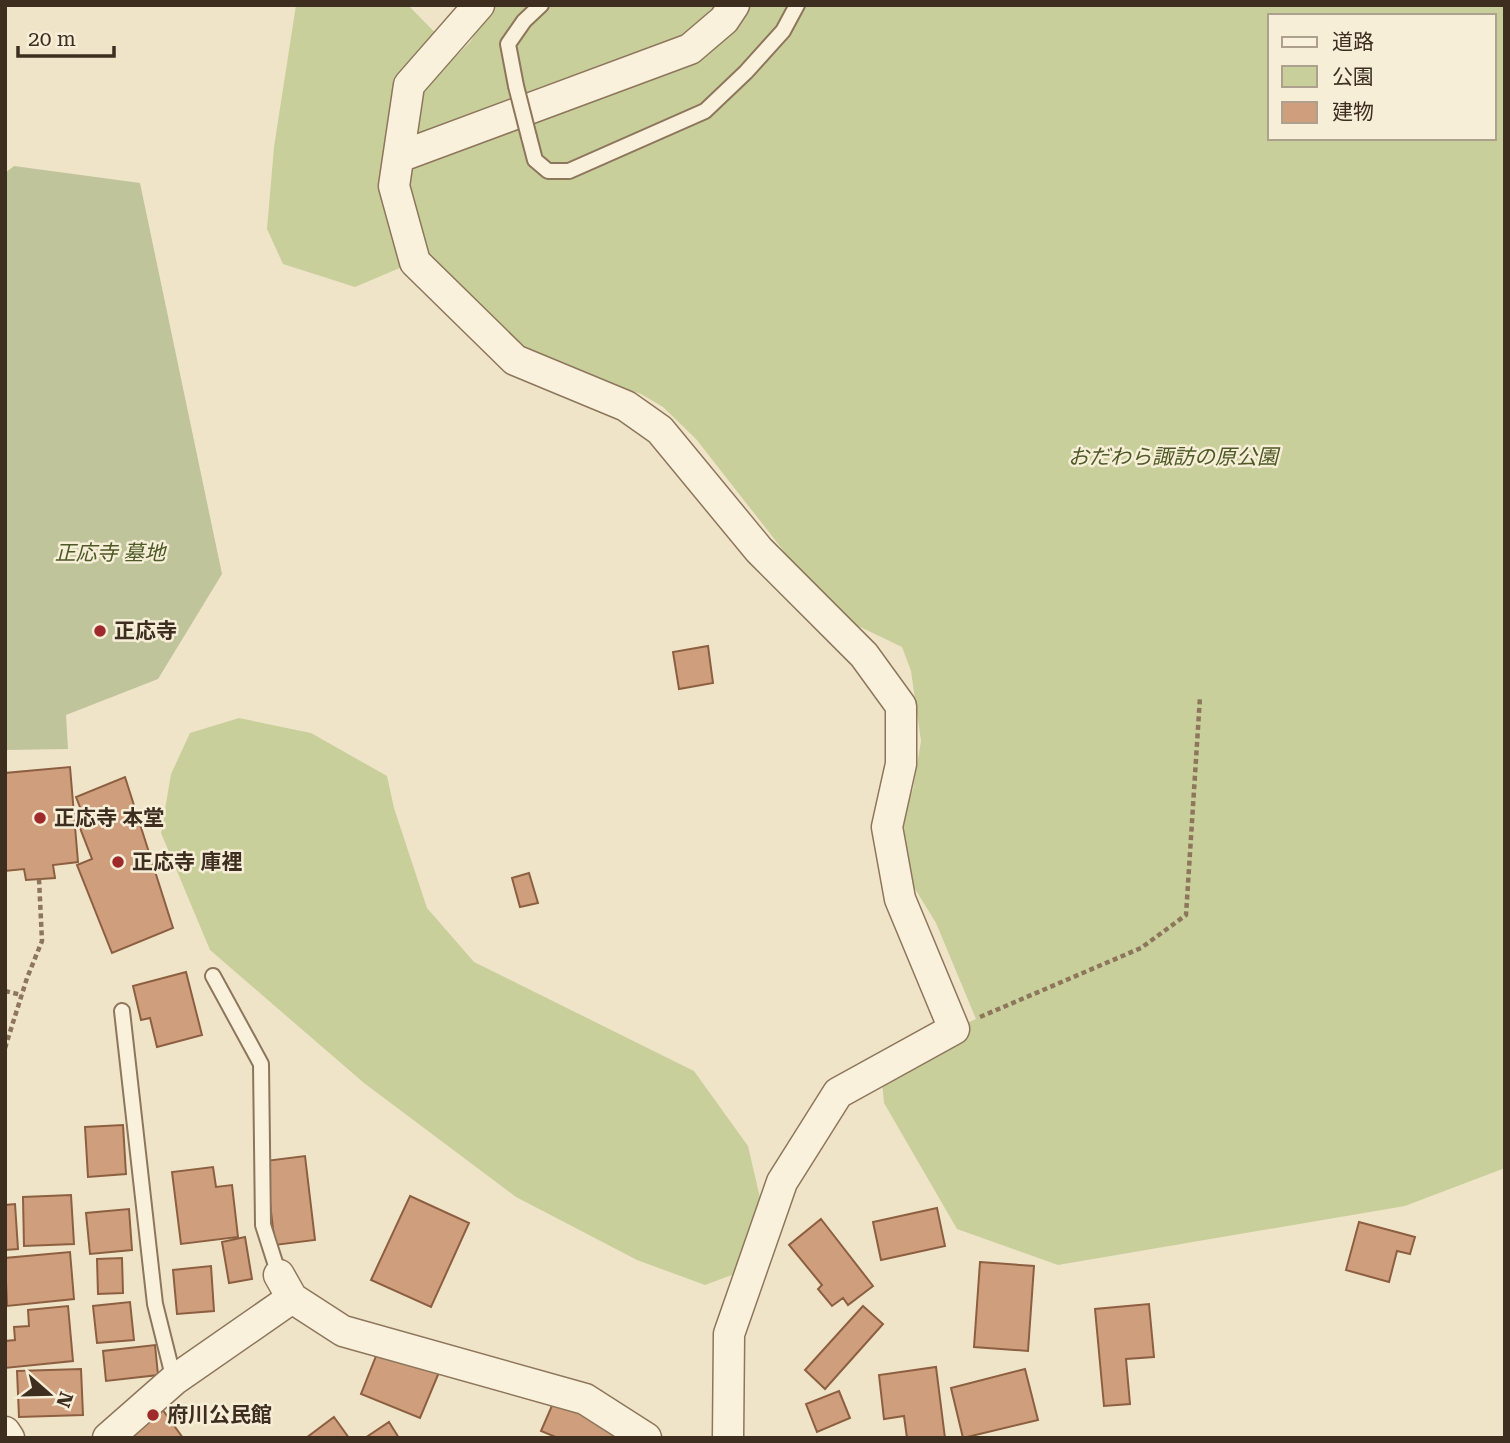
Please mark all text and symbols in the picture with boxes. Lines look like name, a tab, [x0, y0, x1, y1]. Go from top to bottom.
scale bar	[18, 14, 114, 58]
legend	[1268, 14, 1496, 140]
text: 20 m	[28, 27, 76, 51]
text: 道路	[1332, 30, 1374, 54]
text: 公園	[1332, 65, 1374, 89]
text: 建物	[1332, 100, 1374, 124]
park label: おだわら諏訪の原公園	[1068, 445, 1281, 469]
park label: 正応寺 墓地	[55, 541, 167, 565]
place label: 正応寺	[114, 619, 177, 643]
marker: 正応寺	[92, 623, 108, 639]
place label: 正応寺 本堂	[54, 806, 164, 830]
marker: 正応寺 本堂	[32, 810, 48, 826]
place label: 正応寺 庫裡	[132, 850, 242, 874]
marker: 正応寺 庫裡	[110, 854, 126, 870]
north arrow	[14, 1359, 84, 1429]
text: N	[51, 1389, 78, 1411]
place label: 府川公民館	[167, 1403, 272, 1427]
marker: 府川公民館	[145, 1407, 161, 1423]

